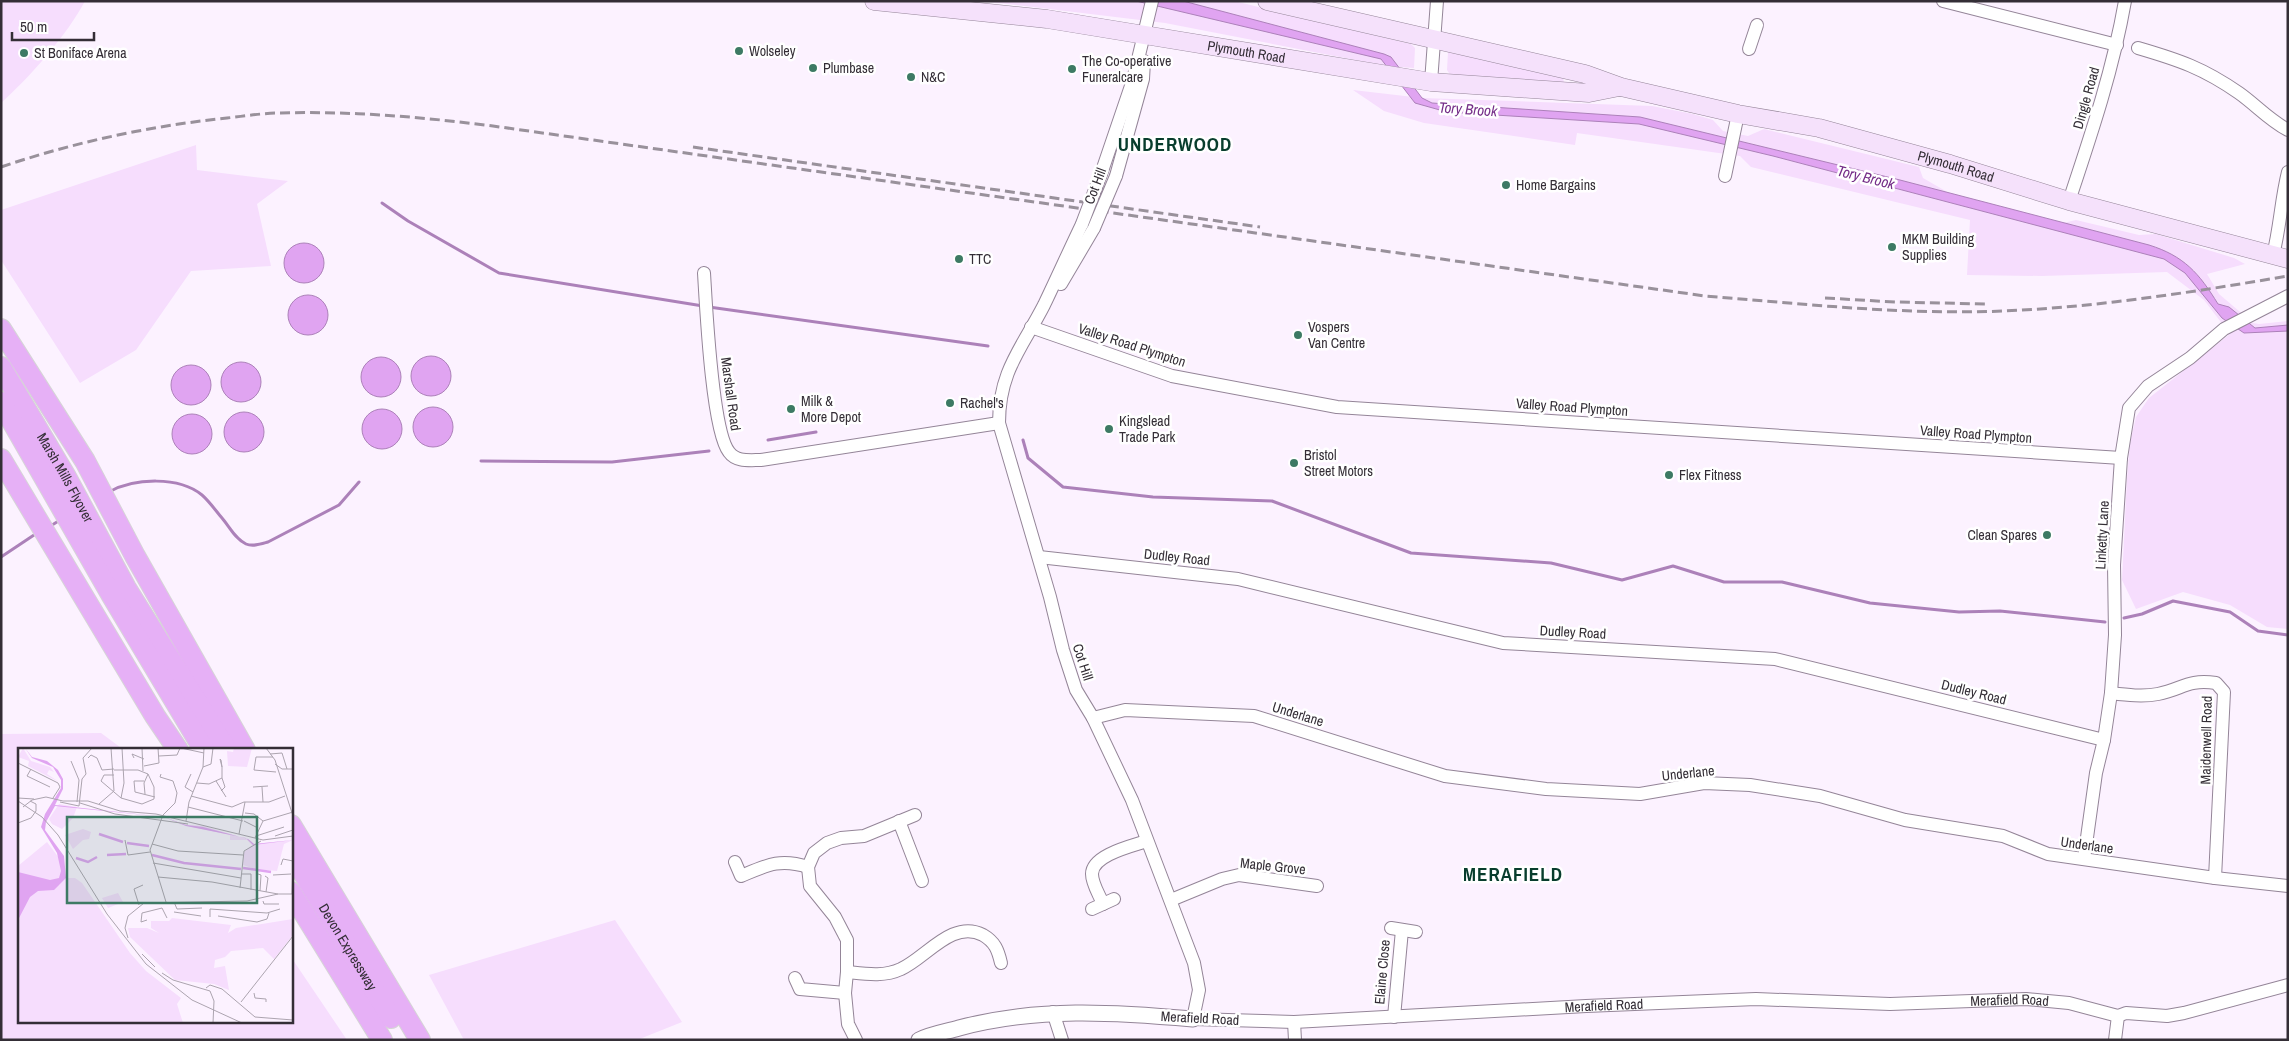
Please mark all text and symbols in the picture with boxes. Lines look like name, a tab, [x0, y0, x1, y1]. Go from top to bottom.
scale bar	[12, 10, 95, 42]
text: 50 m	[20, 16, 47, 37]
street label: Plymouth Road	[1206, 36, 1287, 67]
place label: Wolseley	[749, 42, 796, 60]
place label: St Boniface Arena	[34, 44, 127, 62]
marker: Wolseley	[733, 45, 745, 57]
marker: St Boniface Arena	[18, 47, 30, 59]
place label: The Co-operative Funeralcare	[1082, 52, 1171, 86]
place label: Plumbase	[823, 59, 874, 77]
marker: Plumbase	[807, 62, 819, 74]
marker: The Co-operative Funeralcare	[1066, 63, 1078, 75]
street label: Dingle Road	[2069, 65, 2103, 131]
place label: N&C	[921, 68, 945, 86]
marker: N&C	[905, 71, 917, 83]
water label: Tory Brook	[1438, 96, 1499, 122]
district label: UNDERWOOD	[1118, 131, 1232, 157]
street label: Plymouth Road	[1916, 147, 1996, 186]
water label: Tory Brook	[1835, 160, 1898, 194]
street label: Cot Hill	[1080, 165, 1110, 207]
place label: Home Bargains	[1516, 176, 1596, 194]
marker: Home Bargains	[1500, 179, 1512, 191]
place label: MKM Building Supplies	[1902, 230, 1975, 264]
marker: MKM Building Supplies	[1886, 241, 1898, 253]
place label: TTC	[969, 250, 991, 268]
marker: TTC	[953, 253, 965, 265]
place label: Vospers Van Centre	[1308, 318, 1365, 352]
street label: Valley Road Plympton	[1076, 319, 1188, 371]
marker: Vospers Van Centre	[1292, 329, 1304, 341]
street label: Marshall Road	[717, 356, 745, 432]
place label: Milk & More Depot	[801, 392, 861, 426]
place label: Rachel's	[960, 394, 1004, 412]
street label: Valley Road Plympton	[1515, 394, 1629, 420]
marker: Rachel's	[944, 397, 956, 409]
marker: Milk & More Depot	[785, 403, 797, 415]
place label: Kingslead Trade Park	[1119, 412, 1176, 446]
street label: Valley Road Plympton	[1919, 421, 2033, 447]
marker: Kingslead Trade Park	[1103, 423, 1115, 435]
street label: Marsh Mills Flyover	[33, 430, 98, 525]
place label: Bristol Street Motors	[1304, 446, 1373, 480]
marker: Bristol Street Motors	[1288, 457, 1300, 469]
place label: Flex Fitness	[1679, 466, 1742, 484]
marker: Flex Fitness	[1663, 469, 1675, 481]
street label: Linketty Lane	[2091, 500, 2113, 570]
place label: Clean Spares	[1967, 526, 2037, 544]
marker: Clean Spares	[2041, 529, 2053, 541]
street label: Dudley Road	[1143, 545, 1211, 569]
street label: Dudley Road	[1539, 621, 1607, 643]
street label: Cot Hill	[1069, 641, 1097, 683]
street label: Dudley Road	[1940, 675, 2008, 709]
street label: Maidenwell Road	[2196, 695, 2216, 785]
street label: Underlane	[1270, 698, 1326, 730]
inset map	[18, 748, 292, 1024]
street label: Underlane	[1661, 761, 1715, 785]
street label: Underlane	[2060, 832, 2114, 858]
street label: Maple Grove	[1239, 854, 1307, 878]
district label: MERAFIELD	[1463, 861, 1563, 887]
street label: Devon Expressway	[315, 900, 381, 994]
street label: Elaine Close	[1370, 939, 1394, 1005]
street label: Merafield Road	[1970, 990, 2050, 1010]
street label: Merafield Road	[1564, 995, 1644, 1016]
street label: Merafield Road	[1160, 1007, 1240, 1029]

